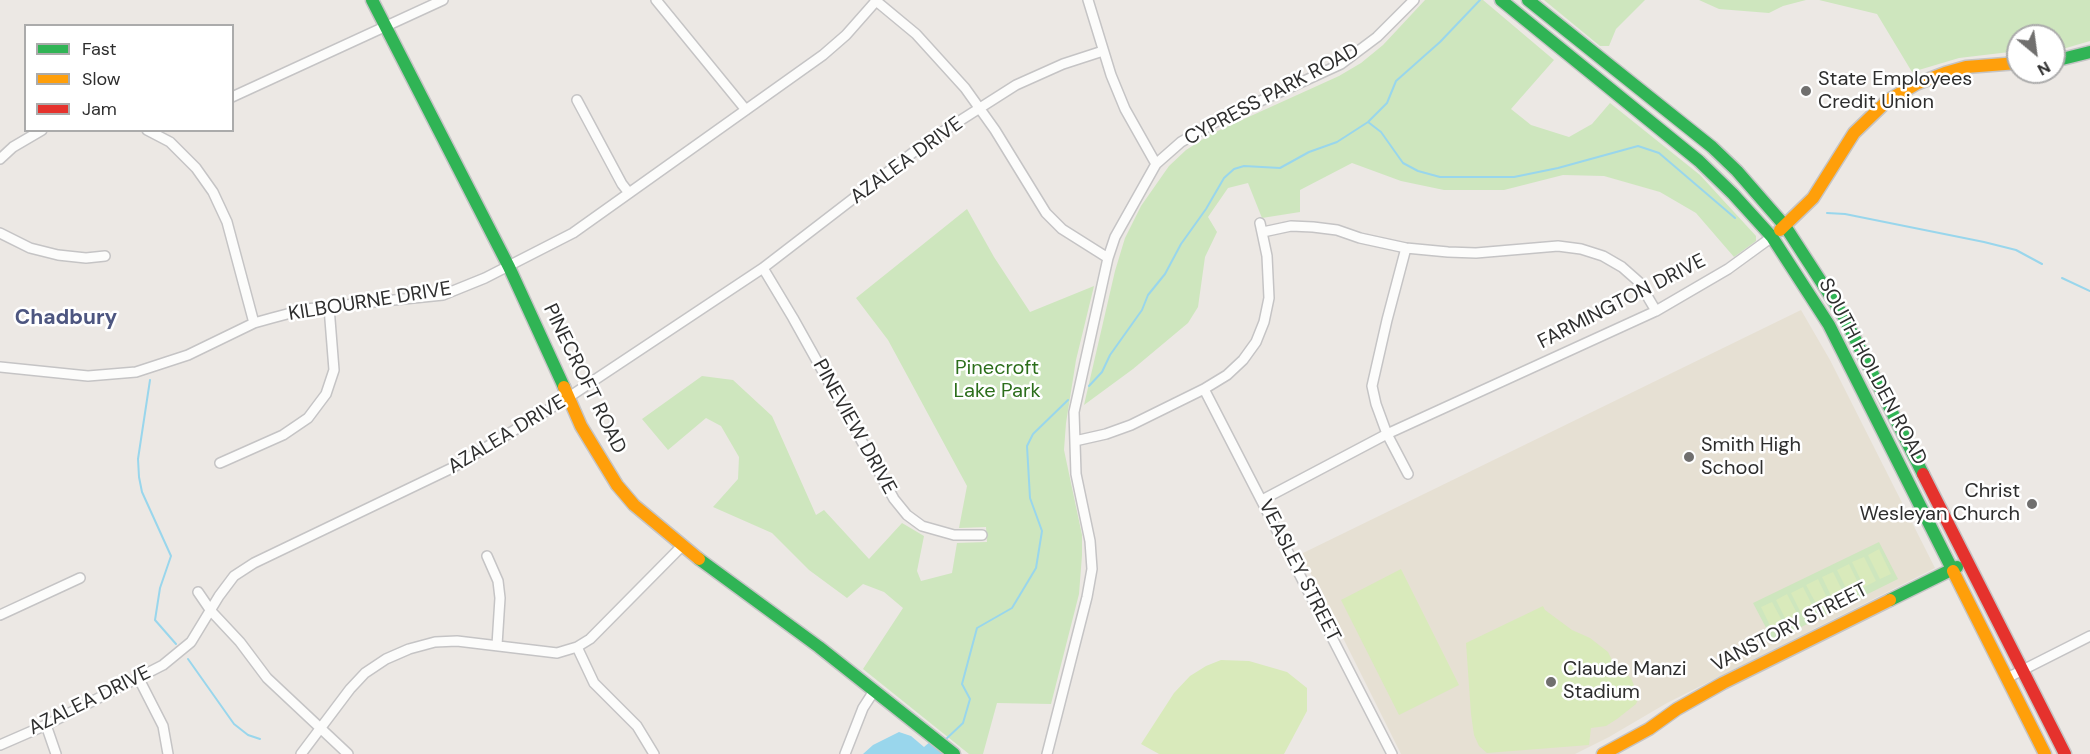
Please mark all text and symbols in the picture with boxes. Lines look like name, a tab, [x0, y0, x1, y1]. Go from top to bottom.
legend	[24, 24, 234, 132]
north arrow	[2006, 24, 2066, 84]
text: Fast	[82, 37, 117, 61]
street label: CYPRESS PARK ROAD	[1181, 39, 1363, 151]
text: N	[2034, 56, 2054, 80]
text: Slow	[82, 67, 121, 91]
place label: State Employees Credit Union	[1818, 68, 1972, 115]
marker: State Employees Credit Union	[1799, 84, 1813, 98]
text: Jam	[82, 97, 117, 121]
street label: AZALEA DRIVE	[846, 112, 968, 210]
street label: FARMINGTON DRIVE	[1534, 249, 1710, 355]
street label: SOUTH HOLDEN ROAD	[1813, 275, 1931, 469]
street label: KILBOURNE DRIVE	[287, 277, 453, 327]
street label: PINECROFT ROAD	[537, 300, 631, 458]
district label: Chadbury	[15, 305, 117, 331]
street label: PINEVIEW DRIVE	[807, 355, 901, 499]
park label: Pinecroft Lake Park	[954, 357, 1040, 404]
street label: AZALEA DRIVE	[444, 391, 570, 479]
place label: Smith High School	[1701, 434, 1801, 481]
marker: Smith High School	[1682, 450, 1696, 464]
place label: Christ Wesleyan Church	[1859, 480, 2020, 527]
street label: VEASLEY STREET	[1253, 496, 1345, 646]
marker: Christ Wesleyan Church	[2025, 497, 2039, 511]
street label: VANSTORY STREET	[1708, 578, 1872, 678]
place label: Claude Manzi Stadium	[1563, 658, 1686, 705]
street label: AZALEA DRIVE	[25, 661, 155, 741]
marker: Claude Manzi Stadium	[1544, 675, 1558, 689]

